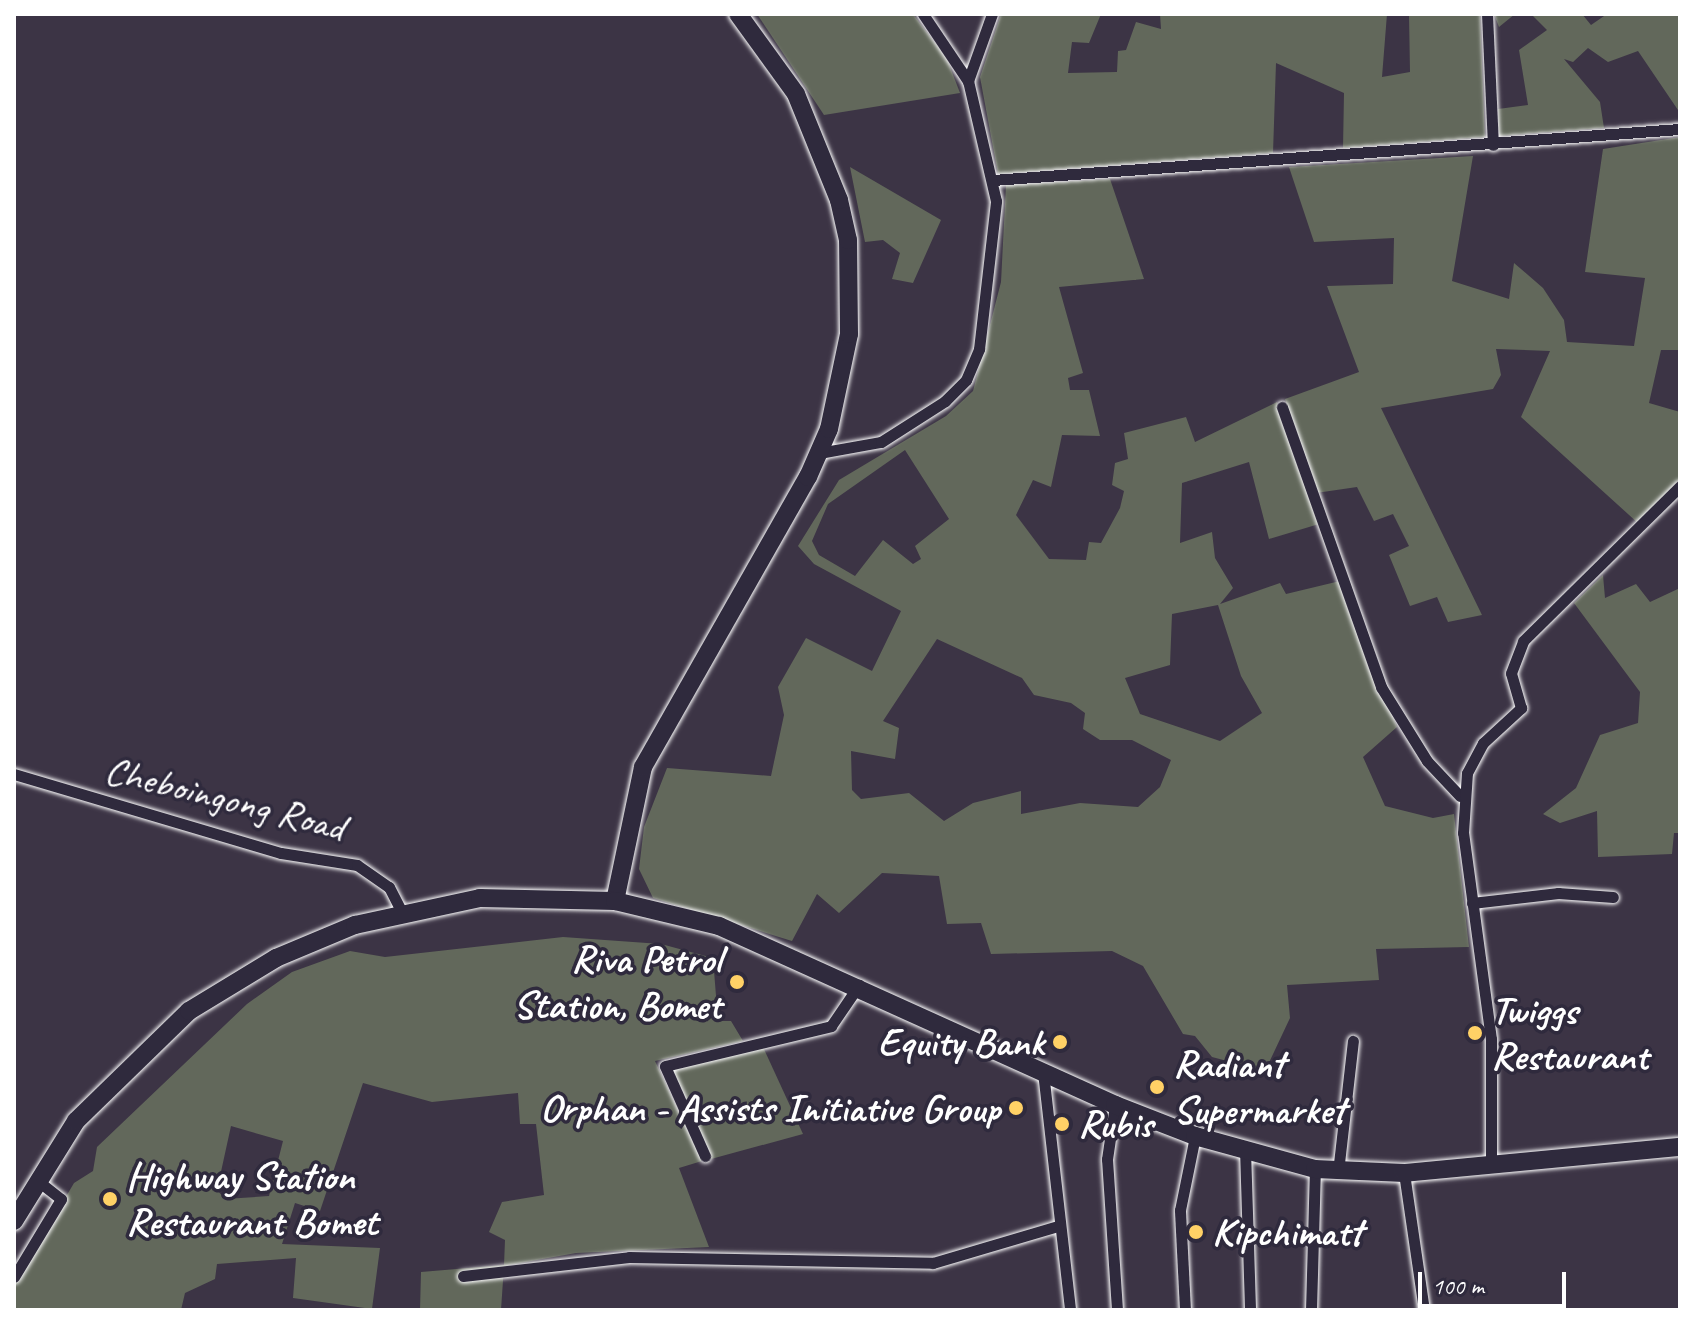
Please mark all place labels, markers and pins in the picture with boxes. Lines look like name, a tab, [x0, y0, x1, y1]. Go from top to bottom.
place label: Riva Petrol Station, Bomet	[513, 935, 721, 1029]
marker: Riva Petrol Station, Bomet	[728, 973, 746, 991]
place label: Twiggs Restaurant	[1491, 986, 1648, 1080]
place label: Equity Bank	[877, 1018, 1044, 1066]
marker: Twiggs Restaurant	[1466, 1024, 1484, 1042]
marker: Equity Bank	[1051, 1033, 1069, 1051]
place label: Radiant Supermarket	[1173, 1040, 1345, 1134]
marker: Radiant Supermarket	[1148, 1078, 1166, 1096]
place label: Orphan - Assists Initiative Group	[540, 1084, 1000, 1132]
marker: Orphan - Assists Initiative Group	[1007, 1099, 1025, 1117]
place label: Rubis	[1078, 1100, 1153, 1148]
marker: Rubis	[1053, 1115, 1071, 1133]
place label: Highway Station Restaurant Bomet	[126, 1152, 377, 1246]
marker: Highway Station Restaurant Bomet	[101, 1190, 119, 1208]
place label: Kipchimatt	[1212, 1208, 1362, 1256]
marker: Kipchimatt	[1187, 1223, 1205, 1241]

